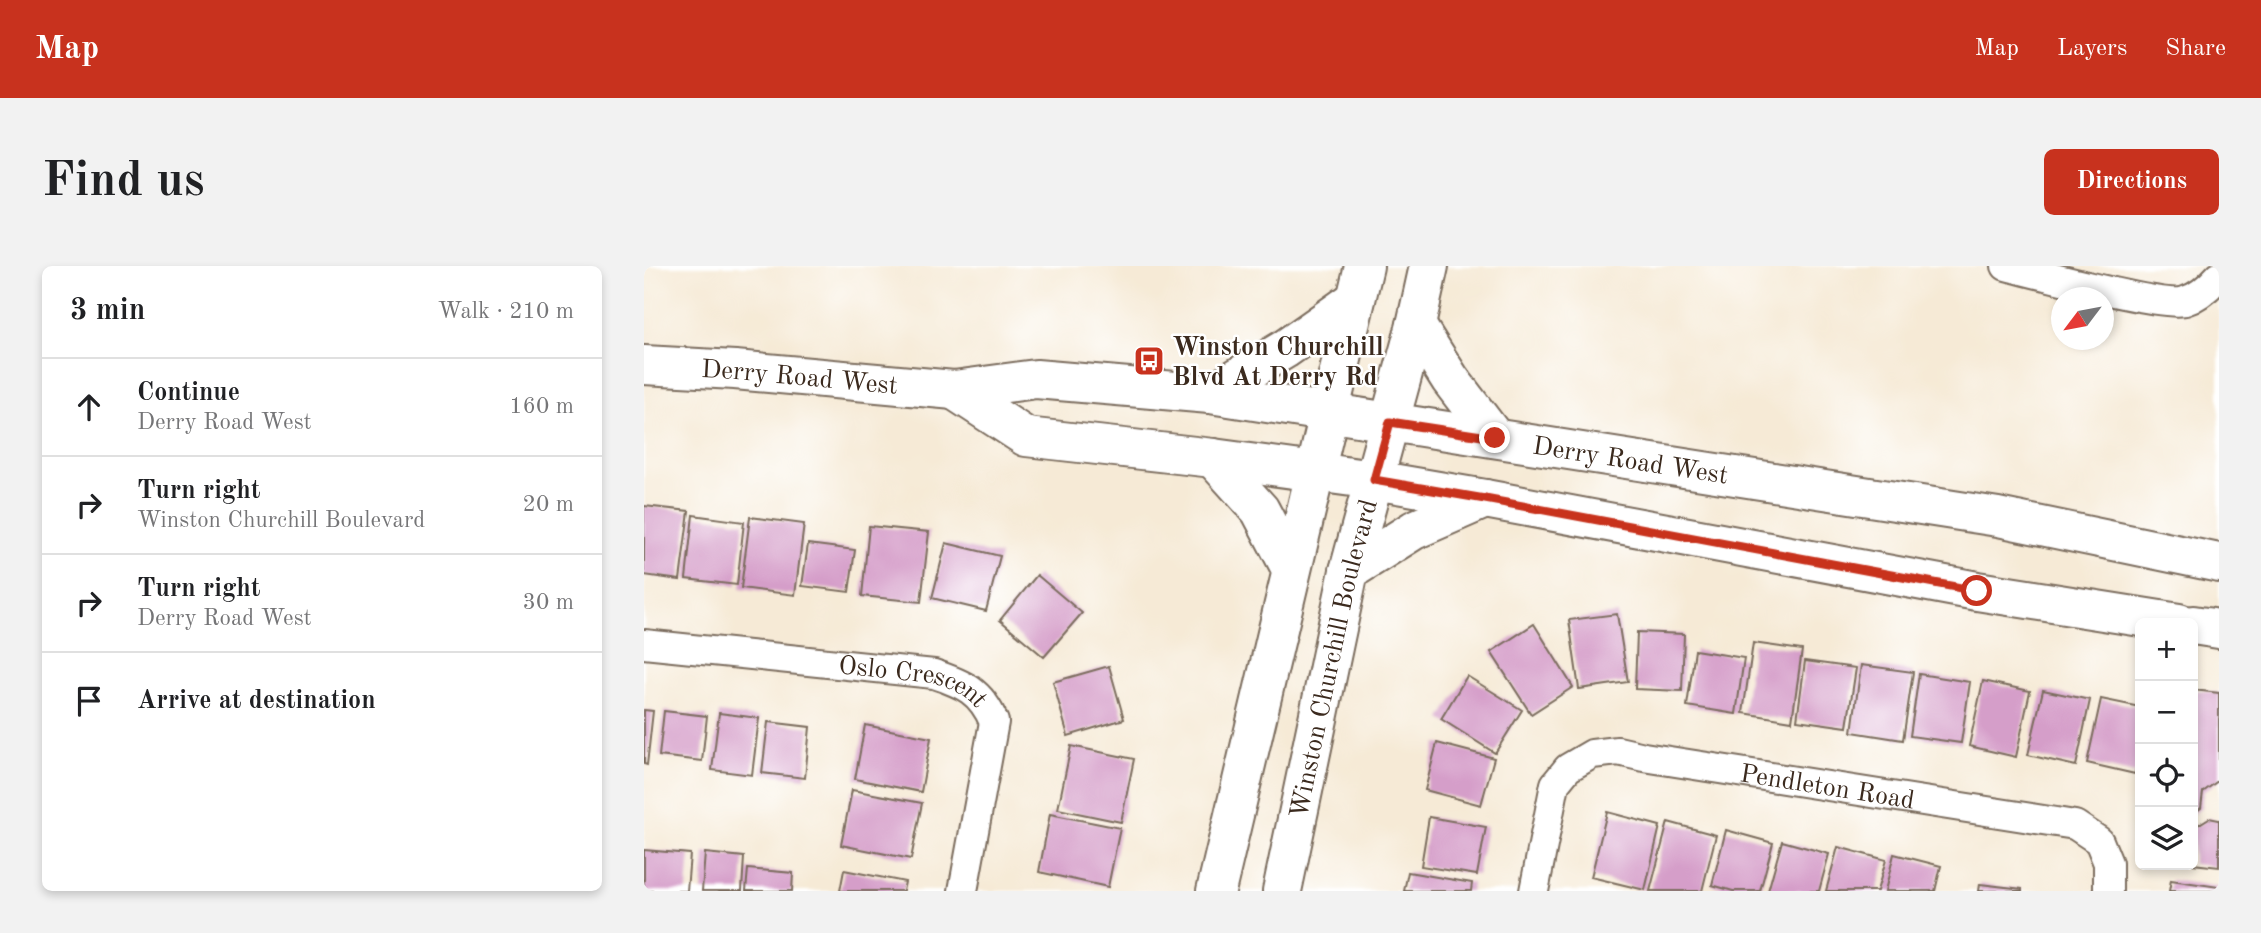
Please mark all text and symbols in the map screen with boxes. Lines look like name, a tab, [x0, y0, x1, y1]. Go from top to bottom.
text: Map	[35, 33, 99, 66]
text: Map	[1975, 37, 2019, 61]
text: Layers	[2057, 37, 2127, 61]
text: Share	[2165, 37, 2226, 61]
button: Directions	[2044, 149, 2219, 215]
text: Find us	[42, 158, 205, 207]
north arrow	[2051, 287, 2114, 350]
text: 3 min	[70, 296, 145, 326]
text: Walk · 210 m	[438, 300, 574, 323]
place label: Winston Churchill Blvd At Derry Rd	[1172, 335, 1384, 391]
bus stop icon: Winston Churchill Blvd At Derry Rd	[1132, 344, 1166, 378]
street label: Derry Road West	[700, 357, 899, 400]
text: Continue	[137, 380, 240, 406]
icon: ahead	[70, 388, 108, 426]
text: 160 m	[509, 395, 574, 418]
text: Derry Road West	[137, 411, 312, 434]
route end	[1479, 422, 1510, 453]
street label: Derry Road West	[1531, 434, 1730, 490]
text: Turn right	[137, 478, 260, 504]
icon: right	[70, 486, 108, 524]
text: 20 m	[523, 493, 574, 516]
street label: Winston Churchill Boulevard	[1287, 497, 1383, 821]
text: Winston Churchill Boulevard	[137, 509, 425, 532]
route start	[1961, 575, 1992, 606]
text: Turn right	[137, 576, 260, 602]
icon: right	[70, 584, 108, 622]
text: 30 m	[523, 591, 574, 614]
text: Derry Road West	[137, 607, 312, 630]
map controls	[2135, 618, 2198, 870]
button: +	[2135, 618, 2198, 681]
street label: Oslo Crescent	[837, 653, 992, 713]
button: −	[2135, 681, 2198, 744]
icon: arrive	[70, 682, 108, 720]
text: Arrive at destination	[137, 688, 376, 714]
button: locate	[2135, 744, 2198, 807]
street label: Pendleton Road	[1738, 761, 1916, 814]
button: layers	[2135, 807, 2198, 870]

